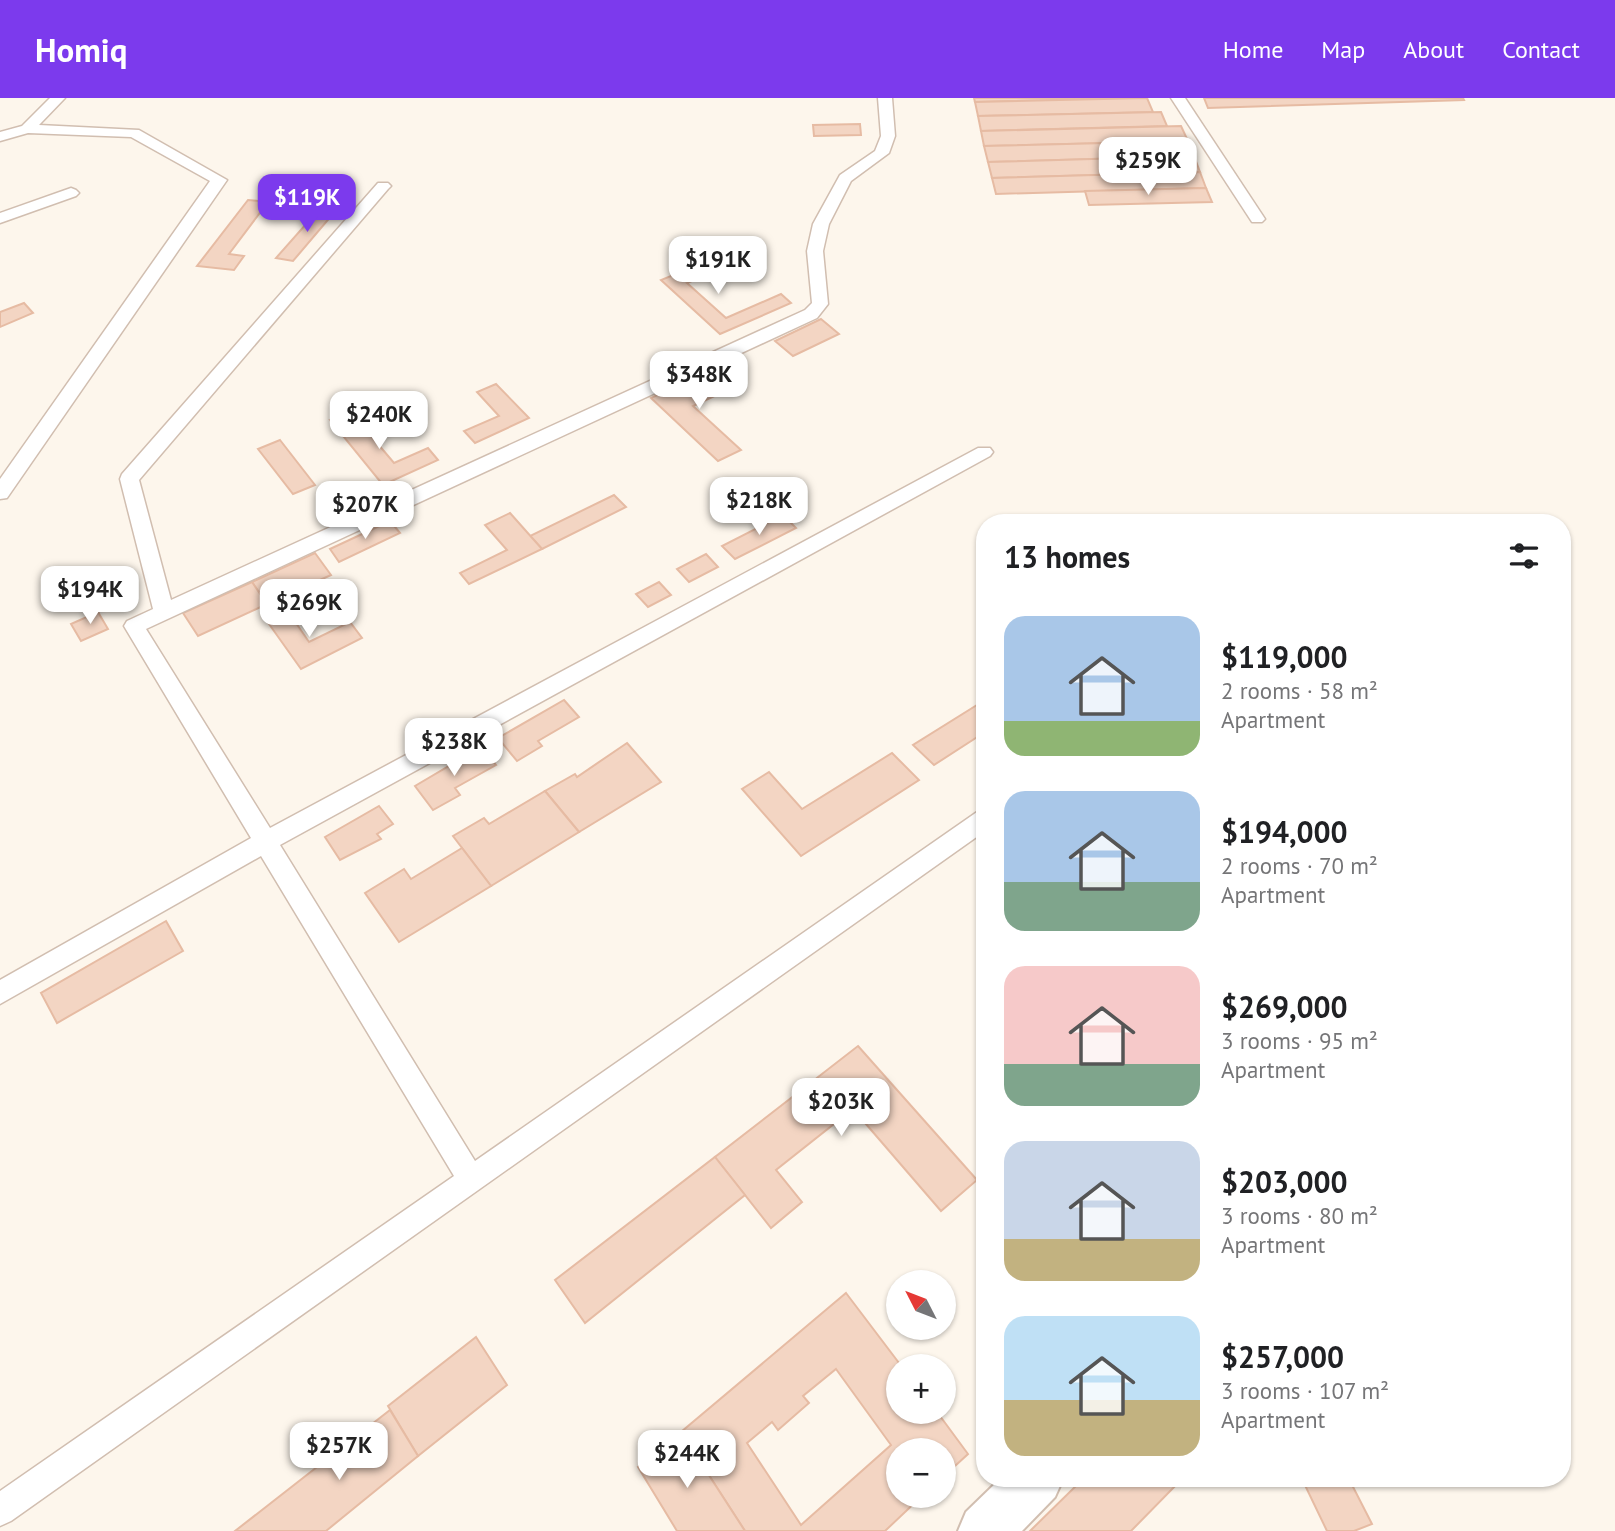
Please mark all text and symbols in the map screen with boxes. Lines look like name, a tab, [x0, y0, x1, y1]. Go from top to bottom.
text: Homiq	[35, 28, 127, 71]
text: Home	[1223, 34, 1283, 65]
text: Map	[1321, 34, 1365, 65]
text: About	[1403, 34, 1464, 65]
text: Contact	[1502, 34, 1580, 65]
pin: $259K	[1099, 138, 1197, 197]
text: $259K	[1115, 145, 1181, 174]
pin: $119K	[258, 174, 356, 234]
text: $119K	[274, 182, 340, 211]
pin: $191K	[669, 236, 767, 296]
text: $191K	[685, 244, 751, 273]
pin: $348K	[650, 352, 748, 411]
text: $348K	[666, 359, 732, 388]
pin: $240K	[330, 392, 428, 451]
text: $240K	[346, 399, 412, 428]
pin: $218K	[710, 478, 808, 537]
pin: $207K	[316, 482, 414, 541]
text: $218K	[726, 485, 792, 514]
text: $207K	[332, 489, 398, 518]
text: 13 homes	[1004, 537, 1130, 576]
icon: filters	[1505, 537, 1543, 575]
pin: $194K	[41, 566, 139, 626]
text: $194K	[57, 574, 123, 603]
pin: $269K	[260, 580, 358, 639]
text: $269K	[276, 587, 342, 616]
text: $119,000	[1221, 637, 1348, 676]
icon: home	[1060, 644, 1144, 728]
text: 2 rooms · 58 m²	[1221, 676, 1378, 705]
text: Apartment	[1221, 705, 1325, 734]
pin: $238K	[405, 718, 503, 778]
text: $238K	[421, 726, 487, 755]
text: $194,000	[1221, 812, 1348, 851]
icon: home	[1060, 819, 1144, 903]
text: 2 rooms · 70 m²	[1221, 851, 1378, 880]
text: Apartment	[1221, 880, 1325, 909]
text: $269,000	[1221, 987, 1348, 1026]
icon: home	[1060, 994, 1144, 1078]
text: 3 rooms · 95 m²	[1221, 1026, 1378, 1055]
text: Apartment	[1221, 1055, 1325, 1084]
pin: $203K	[792, 1079, 890, 1138]
text: $203K	[808, 1086, 874, 1115]
text: $203,000	[1221, 1162, 1348, 1201]
icon: home	[1060, 1169, 1144, 1253]
text: 3 rooms · 80 m²	[1221, 1201, 1378, 1230]
text: Apartment	[1221, 1230, 1325, 1259]
north arrow	[886, 1270, 956, 1340]
map controls	[886, 1270, 956, 1508]
text: $257,000	[1221, 1337, 1344, 1376]
icon: home	[1060, 1344, 1144, 1428]
button: +	[886, 1354, 956, 1424]
text: 3 rooms · 107 m²	[1221, 1376, 1389, 1405]
text: Apartment	[1221, 1405, 1325, 1434]
pin: $257K	[290, 1422, 388, 1482]
text: $257K	[306, 1430, 372, 1459]
pin: $244K	[638, 1430, 736, 1490]
text: $244K	[654, 1438, 720, 1467]
button: −	[886, 1438, 956, 1508]

